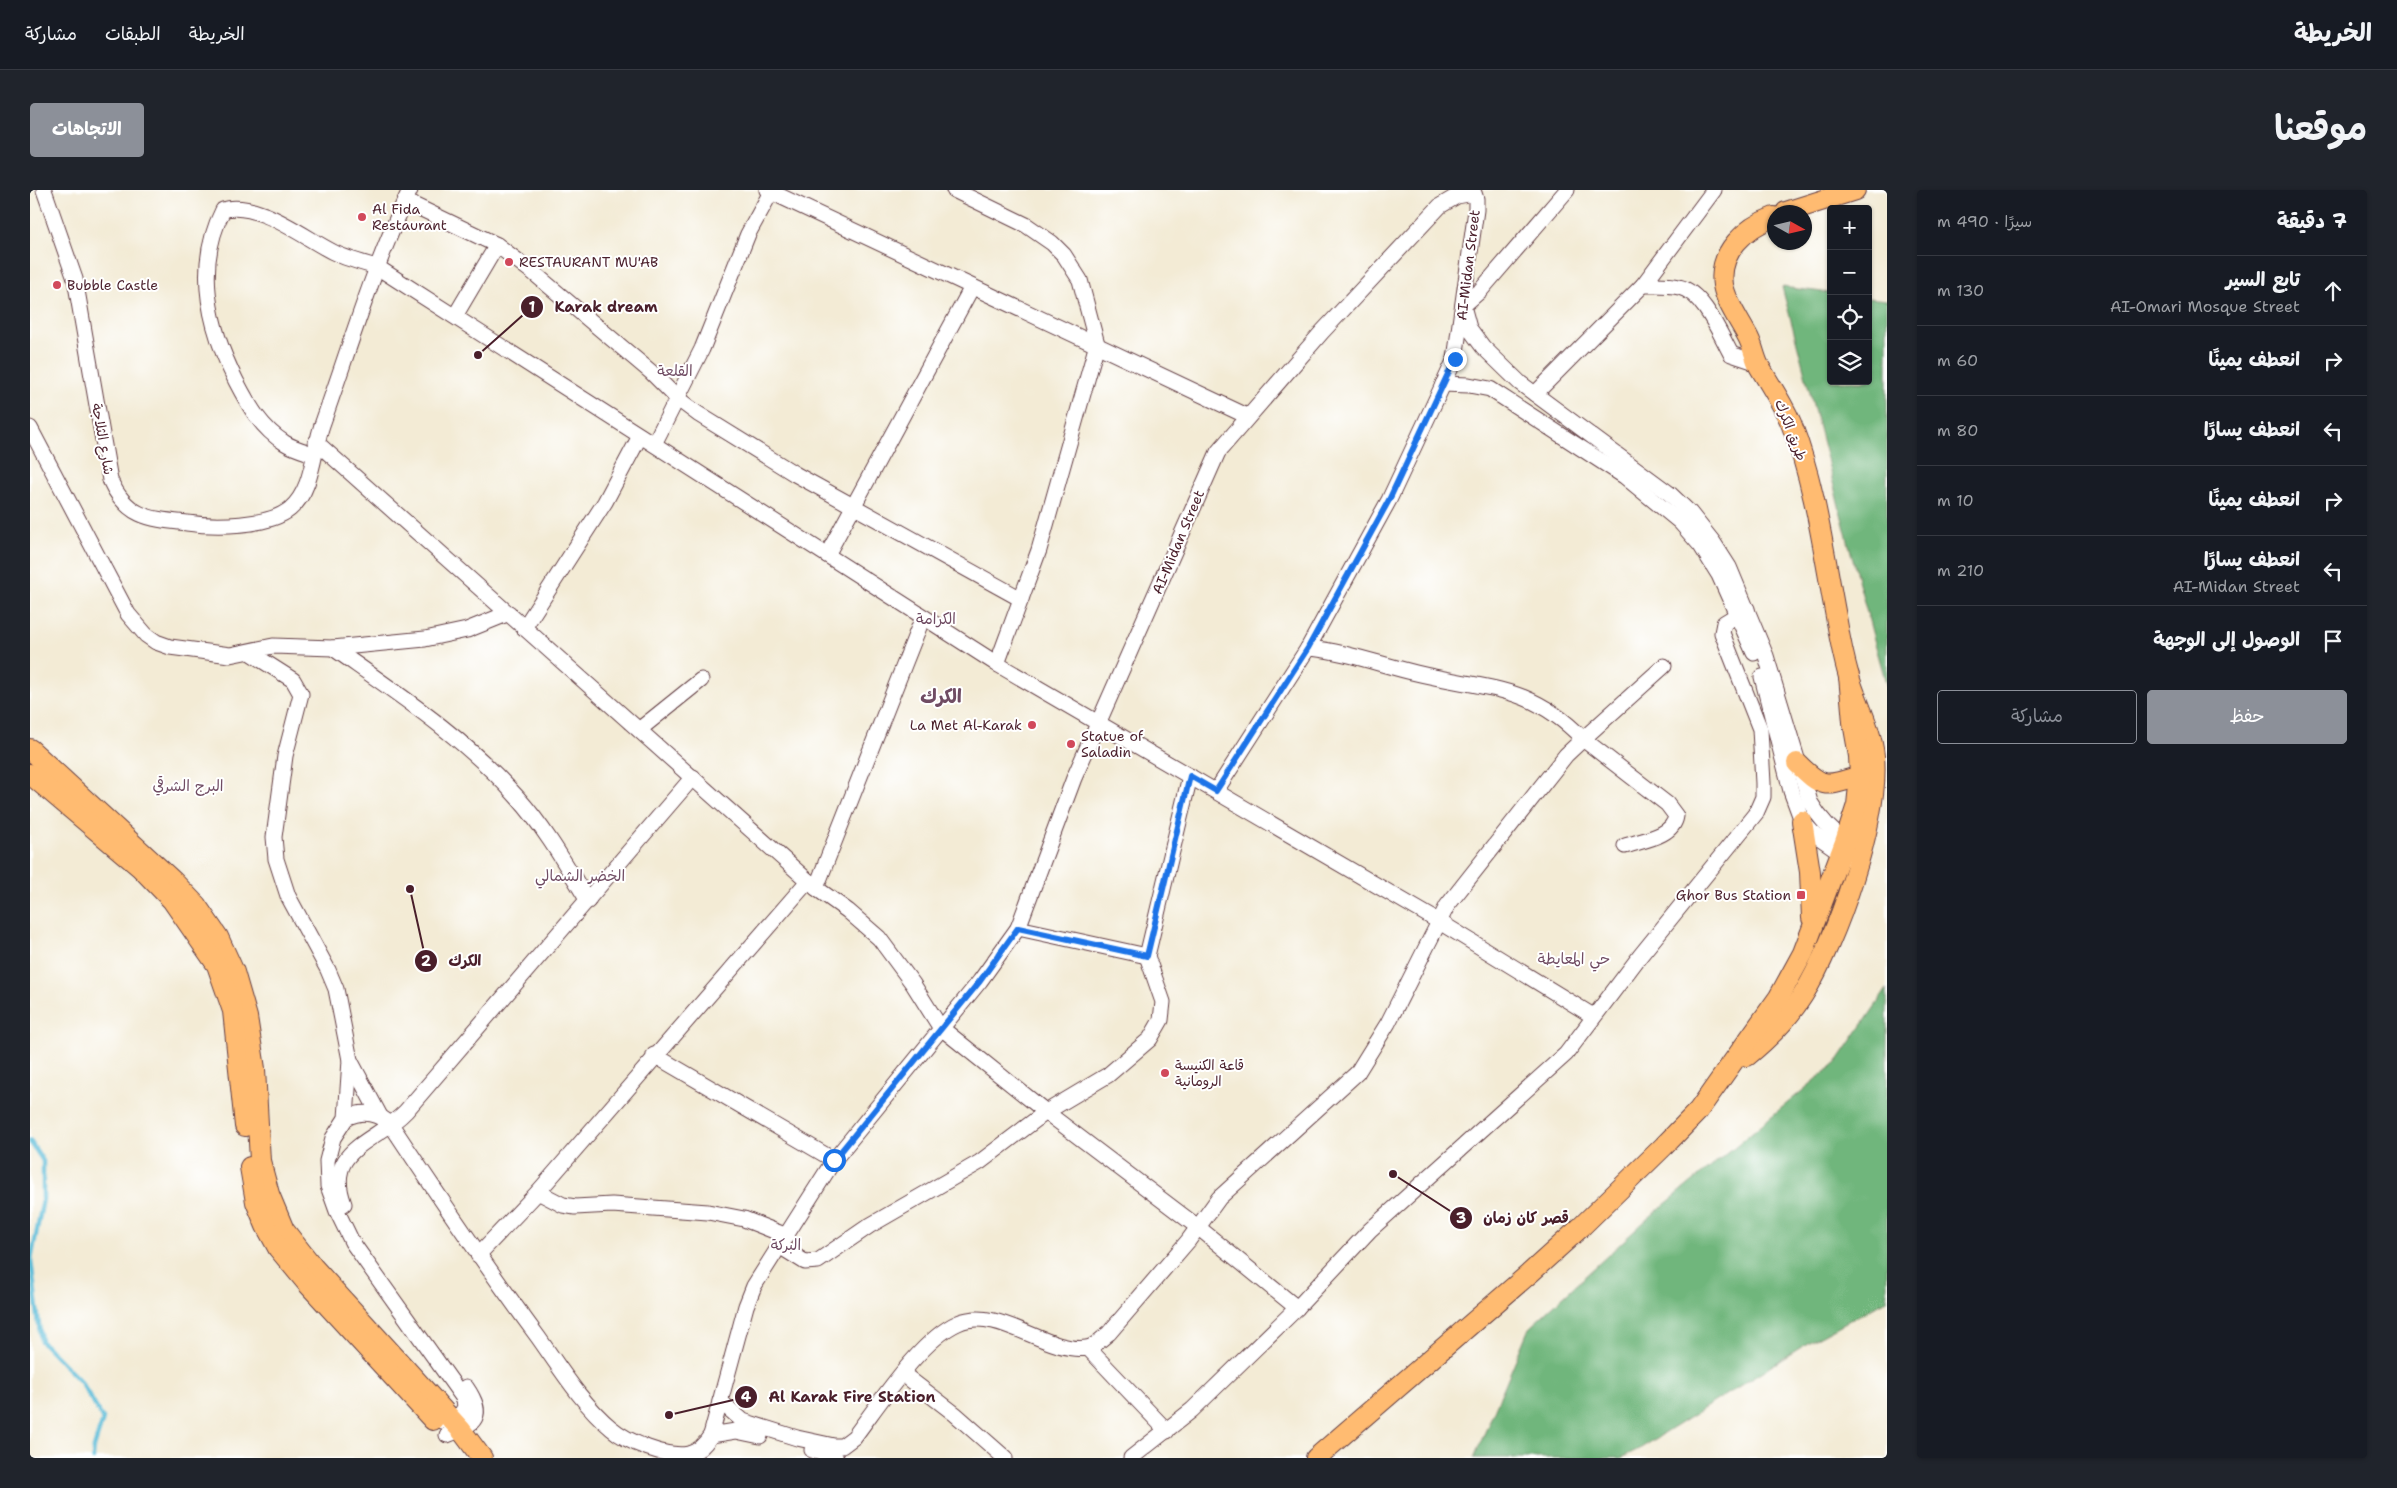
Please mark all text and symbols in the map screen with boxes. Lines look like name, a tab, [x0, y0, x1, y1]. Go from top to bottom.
text: الخريطة	[2294, 17, 2372, 49]
text: مشاركة	[25, 22, 77, 46]
text: الطبقات	[105, 22, 161, 46]
text: الخريطة	[189, 22, 245, 46]
button: الاتجاهات	[30, 103, 144, 157]
text: موقعنا	[2274, 104, 2367, 151]
place label: Al Fida Restaurant	[372, 200, 447, 234]
north arrow	[1767, 205, 1812, 250]
map controls	[1827, 205, 1872, 385]
button: +	[1827, 205, 1872, 250]
text: 7 دقيقة	[2277, 207, 2347, 235]
street label: AI-Midan Street	[1452, 209, 1484, 321]
marker: Al Fida Restaurant	[356, 211, 368, 223]
text: سيرًا · 490 m	[1937, 211, 2032, 232]
button: −	[1827, 250, 1872, 295]
place label: RESTAURANT MU'AB	[519, 253, 658, 271]
marker: RESTAURANT MU'AB	[503, 256, 515, 268]
text: تابع السير	[2226, 267, 2300, 292]
place label: Bubble Castle	[67, 276, 158, 294]
icon: ahead	[2319, 277, 2347, 305]
marker: Bubble Castle	[51, 279, 63, 291]
text: 130 m	[1937, 280, 1984, 301]
callout: Karak dream	[519, 292, 667, 322]
button: locate	[1827, 295, 1872, 340]
text: AI-Omari Mosque Street	[2110, 296, 2300, 317]
text: 1	[529, 297, 536, 317]
text: Karak dream	[554, 297, 658, 317]
button: layers	[1827, 340, 1872, 385]
text: انعطف يمينًا	[2209, 347, 2300, 372]
icon: right	[2319, 347, 2347, 375]
route end	[1444, 348, 1467, 371]
text: 60 m	[1937, 350, 1978, 371]
district label: القلعة	[657, 361, 693, 381]
street label: طريق الكرك	[1771, 397, 1811, 463]
street label: شارع الثلاجة	[87, 402, 118, 476]
text: انعطف يسارًا	[2204, 417, 2300, 442]
icon: left	[2319, 417, 2347, 445]
text: 80 m	[1937, 420, 1978, 441]
street label: AI-Midan Street	[1148, 487, 1208, 597]
text: انعطف يمينًا	[2209, 487, 2300, 512]
icon: right	[2319, 487, 2347, 515]
text: 10 m	[1937, 490, 1974, 511]
text: انعطف يسارًا	[2204, 547, 2300, 572]
icon: left	[2319, 557, 2347, 585]
text: 210 m	[1937, 560, 1984, 581]
text: AI-Midan Street	[2173, 576, 2300, 597]
district label: الكرامة	[916, 609, 956, 629]
text: الوصول إلى الوجهة	[2153, 627, 2300, 652]
icon: arrive	[2319, 627, 2347, 655]
district label: الكرك	[920, 684, 962, 709]
button: مشاركة	[1937, 690, 2137, 744]
button: حفظ	[2147, 690, 2347, 744]
place label: La Met Al-Karak	[910, 716, 1022, 734]
marker: La Met Al-Karak	[1026, 719, 1038, 731]
place label: Statue of Saladin	[1081, 727, 1144, 761]
marker: Statue of Saladin	[1065, 738, 1077, 750]
district label: البرج الشرقي	[152, 775, 224, 796]
district label: الخضر الشمالي	[535, 866, 625, 889]
place label: Ghor Bus Station	[1676, 886, 1791, 904]
marker: Ghor Bus Station	[1795, 889, 1807, 901]
callout: الكرك	[413, 946, 491, 976]
district label: حي المعايطة	[1538, 949, 1610, 972]
text: 2	[421, 951, 432, 971]
text: الكرك	[449, 951, 482, 971]
place label: قاعة الكنيسة الرومانية	[1175, 1056, 1244, 1090]
marker: قاعة الكنيسة الرومانية	[1159, 1067, 1171, 1079]
route start	[823, 1149, 846, 1172]
callout: قصر كان زمان	[1448, 1203, 1579, 1233]
text: 3	[1456, 1208, 1466, 1228]
text: قصر كان زمان	[1483, 1208, 1569, 1228]
district label: البركة	[771, 1235, 801, 1255]
callout: Al Karak Fire Station	[734, 1382, 946, 1412]
text: 4	[741, 1387, 752, 1407]
text: Al Karak Fire Station	[769, 1387, 935, 1407]

